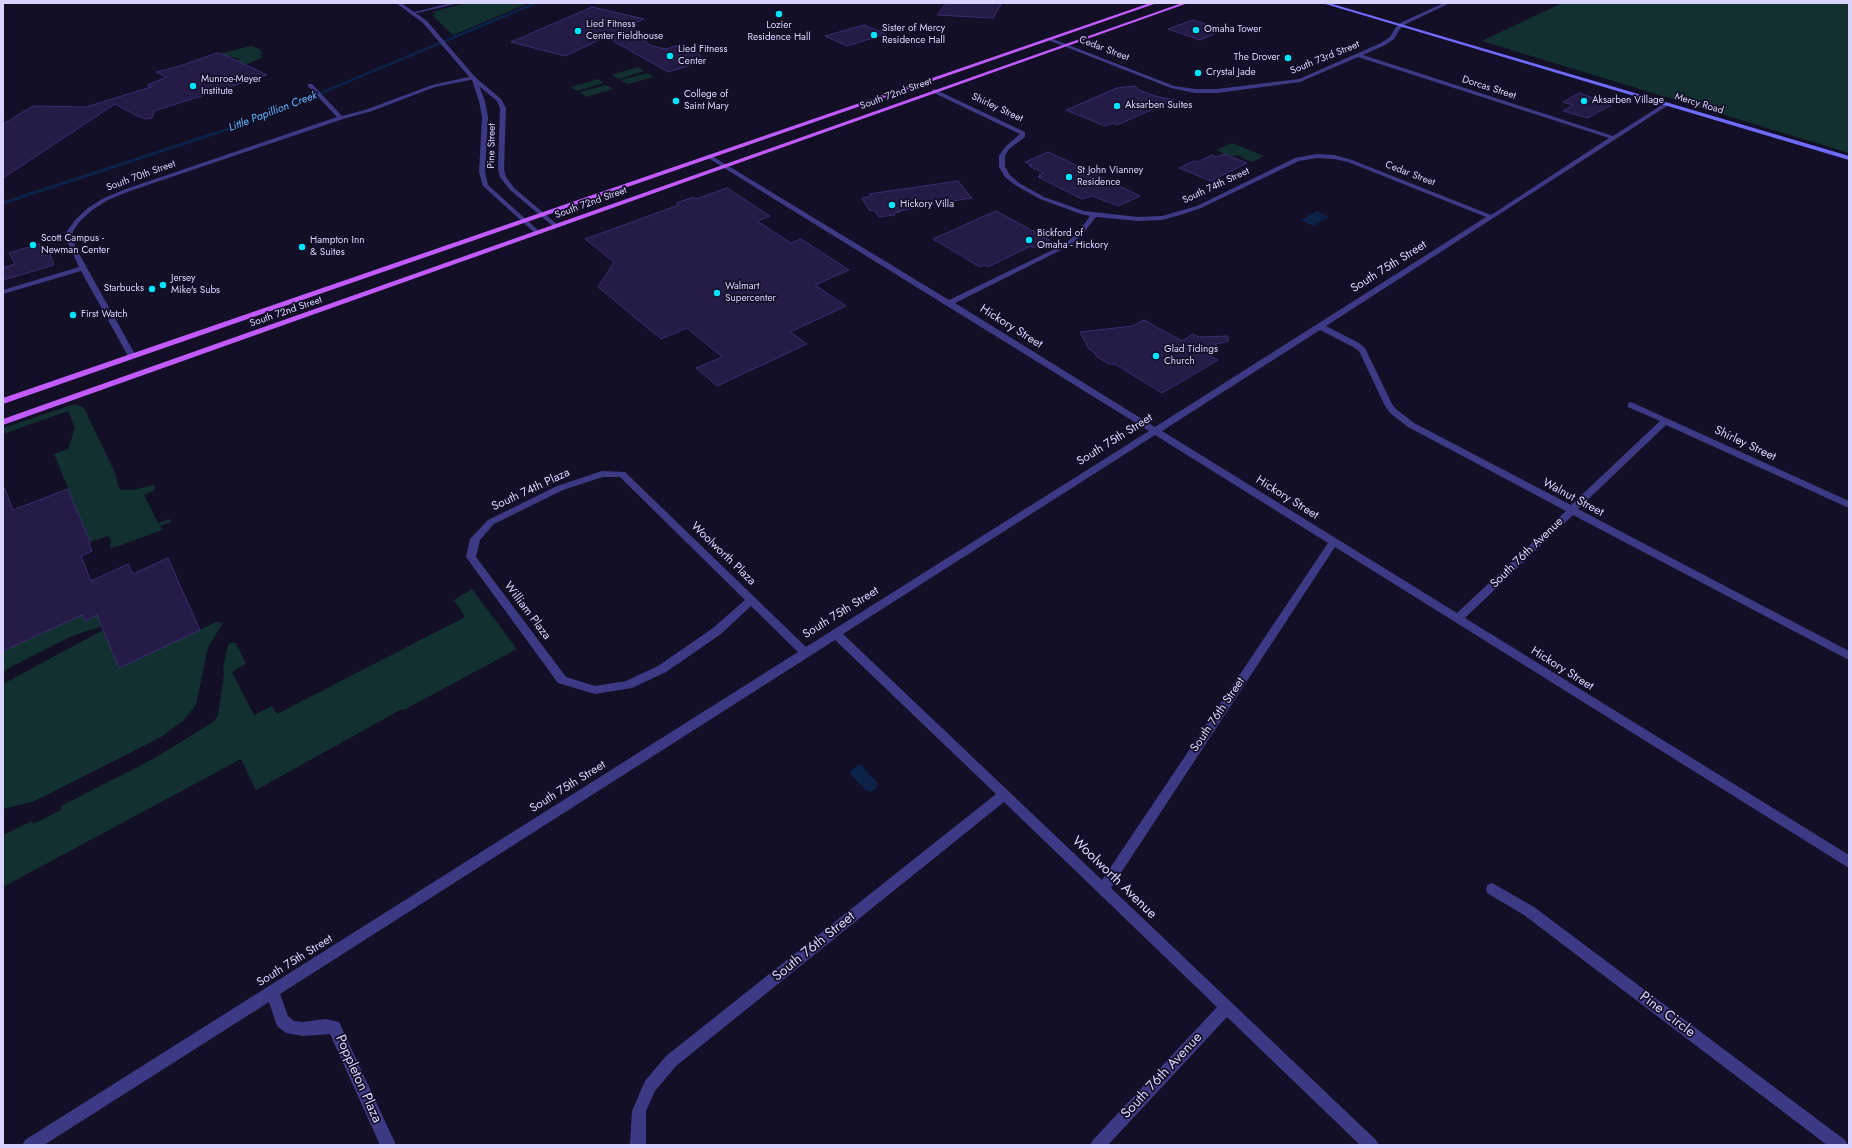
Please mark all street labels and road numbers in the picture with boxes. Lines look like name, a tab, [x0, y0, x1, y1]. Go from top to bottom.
street label: Cedar Street	[1077, 34, 1131, 64]
street label: South 73rd Street	[1289, 39, 1361, 77]
street label: Dorcas Street	[1461, 74, 1517, 102]
street label: South 72nd Street	[858, 75, 934, 113]
street label: Shirley Street	[969, 91, 1025, 125]
street label: Mercy Road	[1673, 91, 1725, 117]
street label: Pine Street	[486, 123, 498, 169]
street label: South 70th Street	[105, 158, 177, 194]
street label: Cedar Street	[1383, 159, 1437, 189]
street label: South 74th Street	[1181, 165, 1251, 207]
street label: South 72nd Street	[553, 184, 629, 222]
street label: South 75th Street	[1348, 238, 1430, 296]
street label: South 72nd Street	[248, 294, 324, 330]
street label: Hickory Street	[977, 302, 1045, 352]
street label: South 75th Street	[1074, 411, 1156, 469]
street label: Shirley Street	[1712, 423, 1778, 465]
street label: South 74th Plaza	[490, 466, 572, 514]
street label: Hickory Street	[1253, 473, 1321, 523]
street label: Walnut Street	[1540, 476, 1606, 520]
street label: South 76th Avenue	[1488, 515, 1566, 591]
street label: Woolworth Plaza	[688, 519, 758, 589]
street label: William Plaza	[501, 579, 553, 643]
street label: South 75th Street	[800, 584, 882, 642]
street label: Hickory Street	[1528, 644, 1596, 694]
street label: South 76th Street	[1188, 675, 1248, 755]
street label: South 75th Street	[527, 758, 609, 816]
street label: Woolworth Avenue	[1068, 833, 1160, 923]
street label: South 76th Street	[769, 909, 859, 985]
street label: South 75th Street	[254, 932, 336, 990]
street label: Pine Circle	[1636, 989, 1698, 1041]
street label: South 76th Avenue	[1118, 1029, 1206, 1123]
street label: Poppleton Plaza	[331, 1032, 385, 1126]

